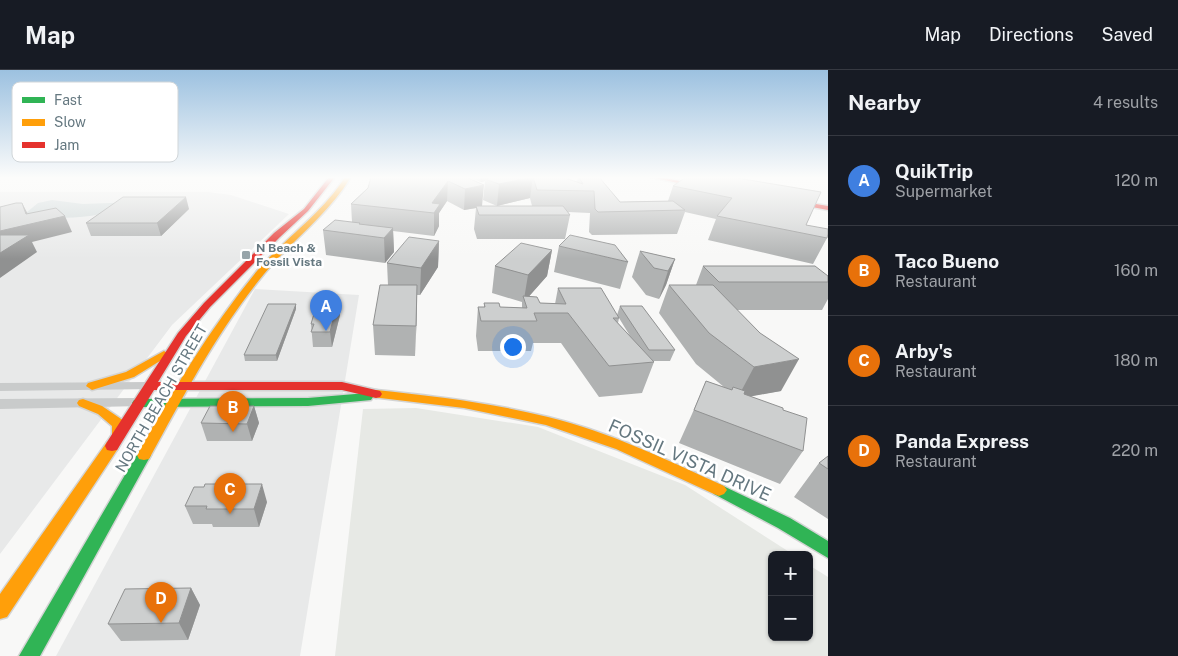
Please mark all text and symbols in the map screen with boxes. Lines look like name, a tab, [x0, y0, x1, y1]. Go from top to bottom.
text: Map	[25, 21, 75, 49]
text: Map	[924, 24, 961, 45]
text: Directions	[989, 24, 1074, 45]
text: Saved	[1102, 24, 1153, 45]
legend	[12, 82, 178, 162]
text: Nearby	[848, 90, 921, 115]
text: Fast	[54, 92, 82, 108]
text: 4 results	[1093, 93, 1158, 112]
text: Slow	[54, 114, 86, 130]
text: Jam	[54, 137, 79, 153]
text: QuikTrip	[895, 160, 973, 182]
text: A	[858, 171, 870, 190]
text: 120 m	[1114, 171, 1158, 190]
text: Supermarket	[895, 182, 992, 201]
place label: N Beach & Fossil Vista	[256, 241, 322, 269]
marker: N Beach & Fossil Vista	[240, 249, 252, 261]
text: Taco Bueno	[895, 250, 999, 272]
text: B	[859, 261, 869, 280]
text: 160 m	[1114, 261, 1158, 280]
text: Restaurant	[895, 272, 977, 291]
pin: A	[310, 290, 342, 331]
street label: NORTH BEACH STREET	[112, 321, 210, 475]
your location	[500, 334, 526, 360]
text: Arby's	[895, 340, 952, 362]
text: C	[858, 351, 870, 370]
text: 180 m	[1114, 351, 1158, 370]
text: Restaurant	[895, 362, 977, 381]
pin: B	[217, 391, 249, 432]
street label: FOSSIL VISTA DRIVE	[605, 415, 775, 505]
text: Panda Express	[895, 430, 1029, 452]
text: D	[858, 441, 870, 460]
text: 220 m	[1111, 441, 1158, 460]
text: Restaurant	[895, 452, 977, 471]
pin: C	[214, 473, 246, 514]
map controls	[768, 551, 813, 641]
button: +	[768, 551, 813, 596]
pin: D	[145, 582, 177, 623]
button: −	[768, 596, 813, 641]

